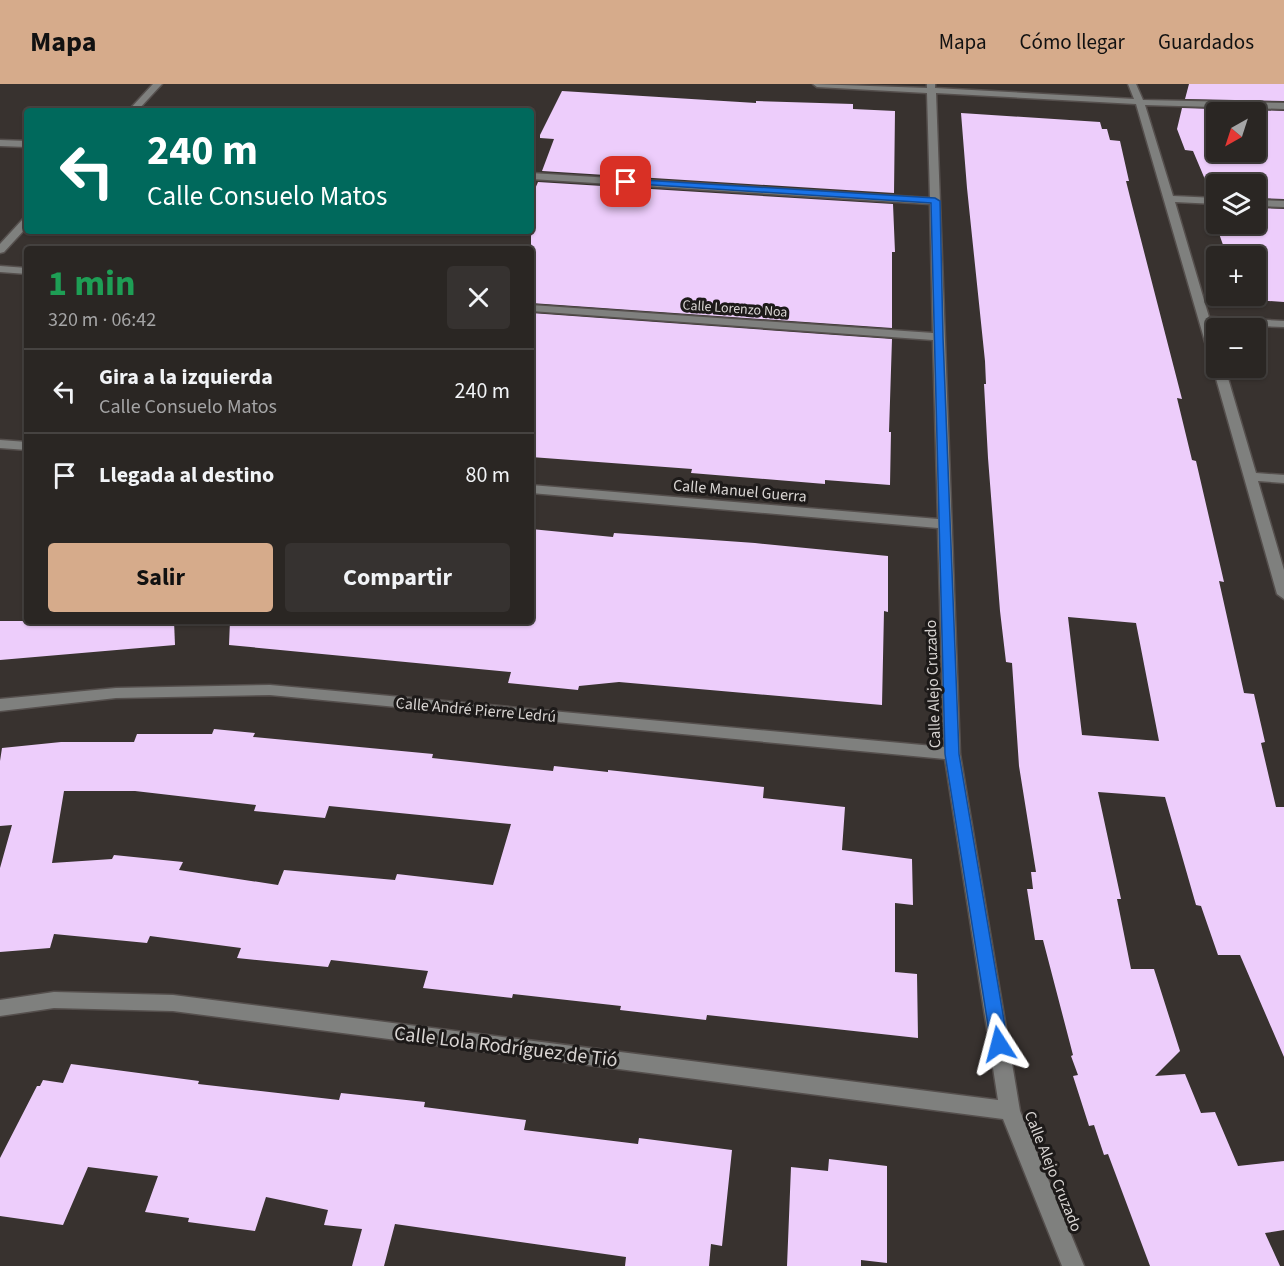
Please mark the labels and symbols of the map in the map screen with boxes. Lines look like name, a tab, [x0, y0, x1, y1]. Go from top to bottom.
north arrow	[1206, 102, 1266, 162]
pin	[600, 156, 651, 207]
street label: Calle Lorenzo Noa	[682, 295, 788, 323]
street label: Calle Manuel Guerra	[672, 474, 808, 508]
street label: Calle Alejo Cruzado	[920, 619, 946, 749]
street label: Calle André Pierre Ledrú	[395, 692, 557, 728]
position arrow	[967, 1012, 1031, 1076]
street label: Calle Lola Rodríguez de Tió	[393, 1019, 619, 1075]
street label: Calle Alejo Cruzado	[1019, 1108, 1087, 1235]

